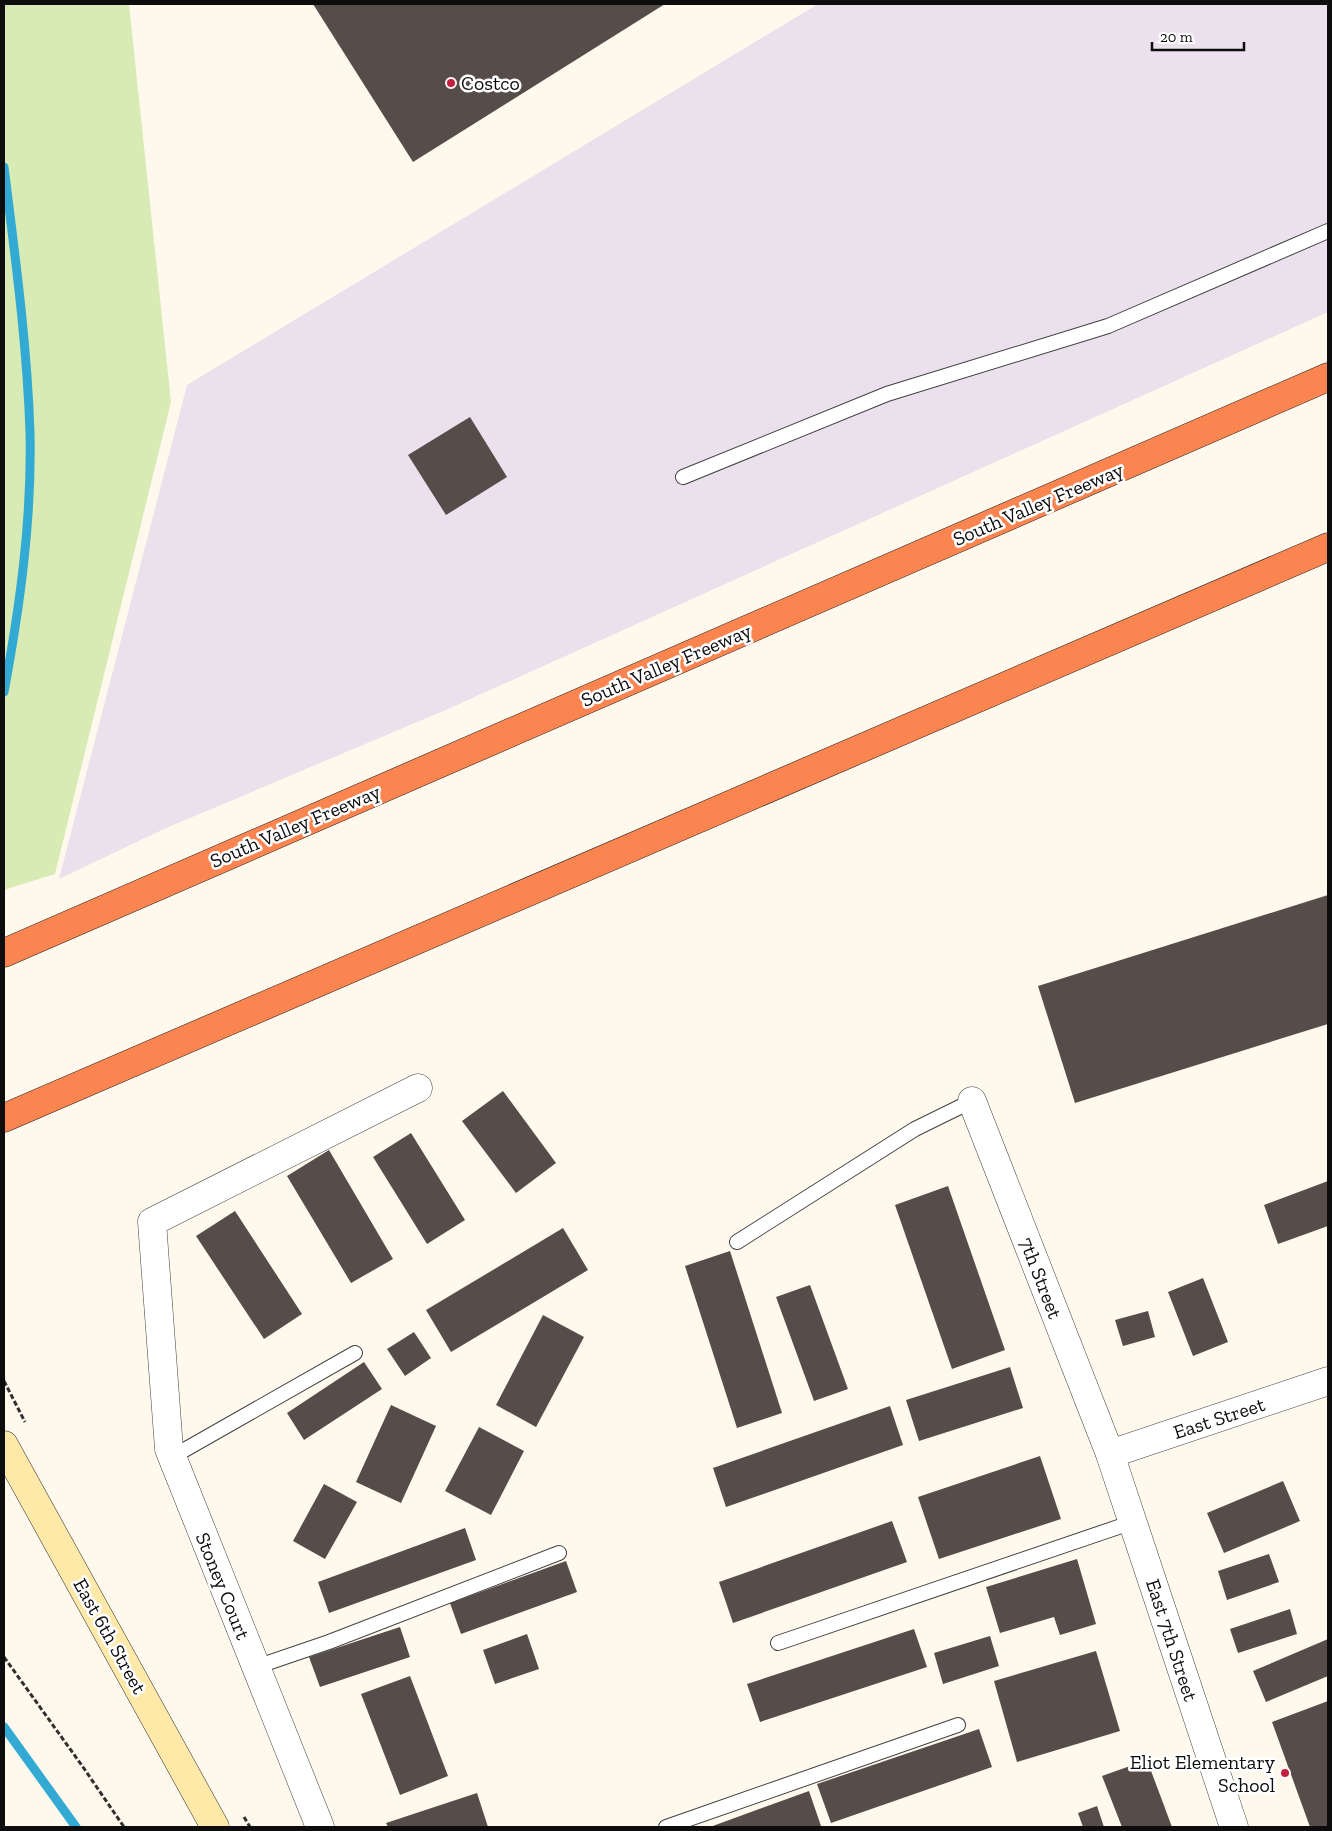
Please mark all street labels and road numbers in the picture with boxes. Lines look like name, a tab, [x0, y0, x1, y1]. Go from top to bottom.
street label: South Valley Freeway	[949, 457, 1127, 551]
street label: South Valley Freeway	[577, 618, 755, 712]
street label: South Valley Freeway	[206, 779, 384, 873]
street label: 7th Street	[1015, 1234, 1068, 1323]
street label: East Street	[1170, 1392, 1268, 1444]
street label: Stoney Court	[191, 1529, 256, 1644]
street label: East 6th Street	[68, 1574, 152, 1698]
street label: East 7th Street	[1141, 1576, 1203, 1705]

